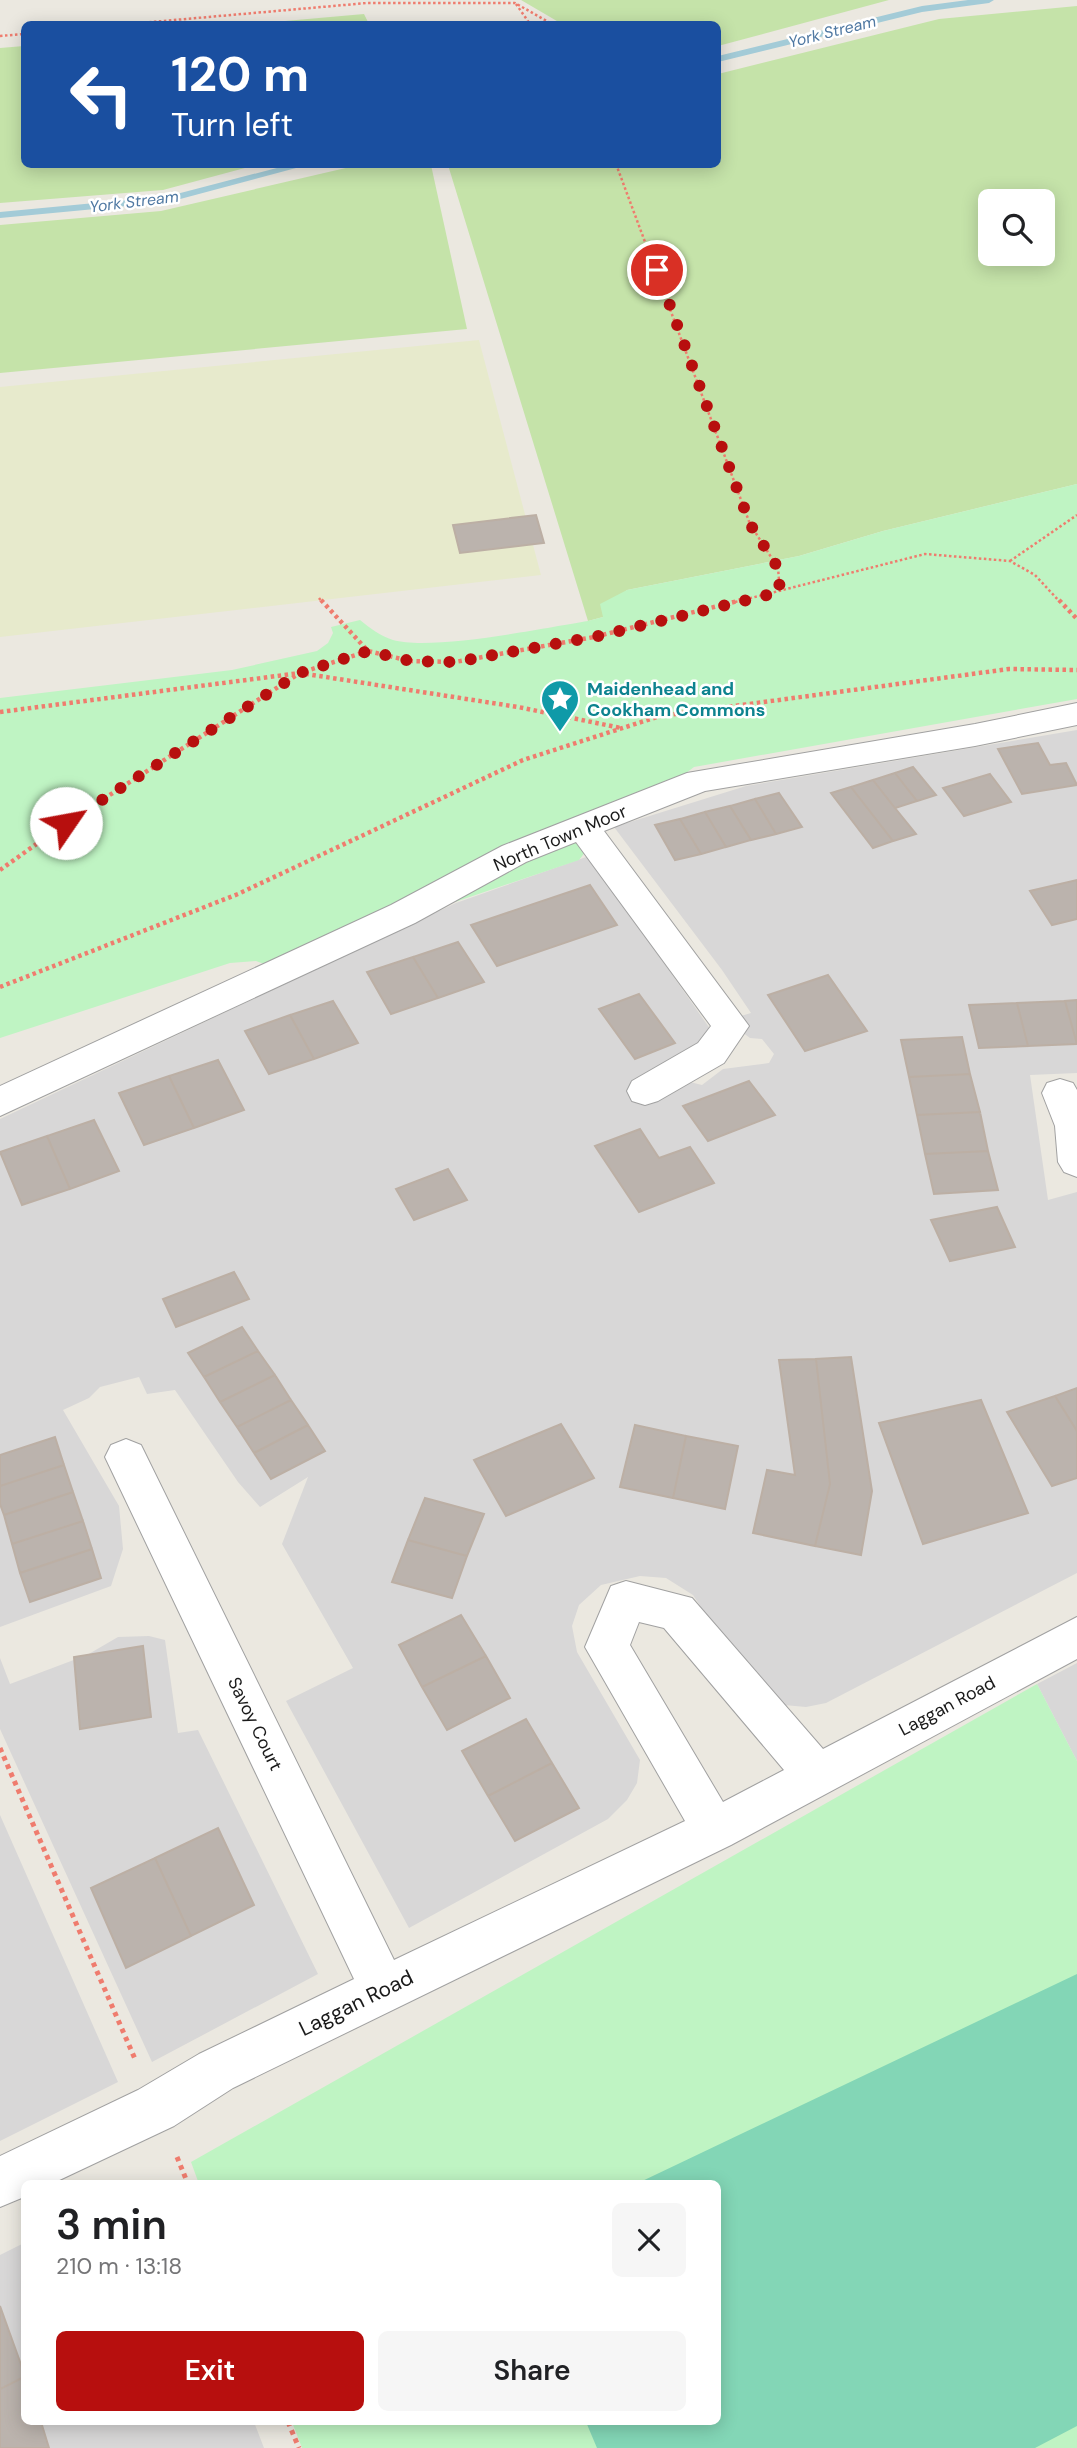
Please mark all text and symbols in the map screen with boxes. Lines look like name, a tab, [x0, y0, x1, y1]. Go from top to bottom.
water label: York Stream	[786, 10, 878, 53]
text: 120 m	[171, 42, 309, 106]
icon: left	[56, 49, 147, 140]
text: Turn left	[171, 104, 293, 146]
water label: York Stream	[88, 186, 180, 217]
map controls	[978, 189, 1055, 266]
button: search	[978, 189, 1055, 266]
pin	[627, 240, 687, 300]
icon: arrive	[638, 251, 676, 289]
place label: Maidenhead and Cookham Commons	[587, 677, 765, 722]
place icon: Maidenhead and Cookham Commons	[539, 678, 581, 733]
position arrow	[29, 786, 103, 860]
street label: North Town Moor	[490, 799, 631, 877]
street label: Laggan Road	[894, 1670, 1000, 1742]
street label: Savoy Court	[222, 1673, 288, 1775]
street label: Laggan Road	[294, 1963, 418, 2043]
text: 3 min	[56, 2197, 167, 2252]
button: close	[612, 2203, 686, 2277]
text: 210 m · 13:18	[56, 2251, 182, 2281]
button: Exit	[56, 2331, 364, 2411]
button: Share	[378, 2331, 686, 2411]

